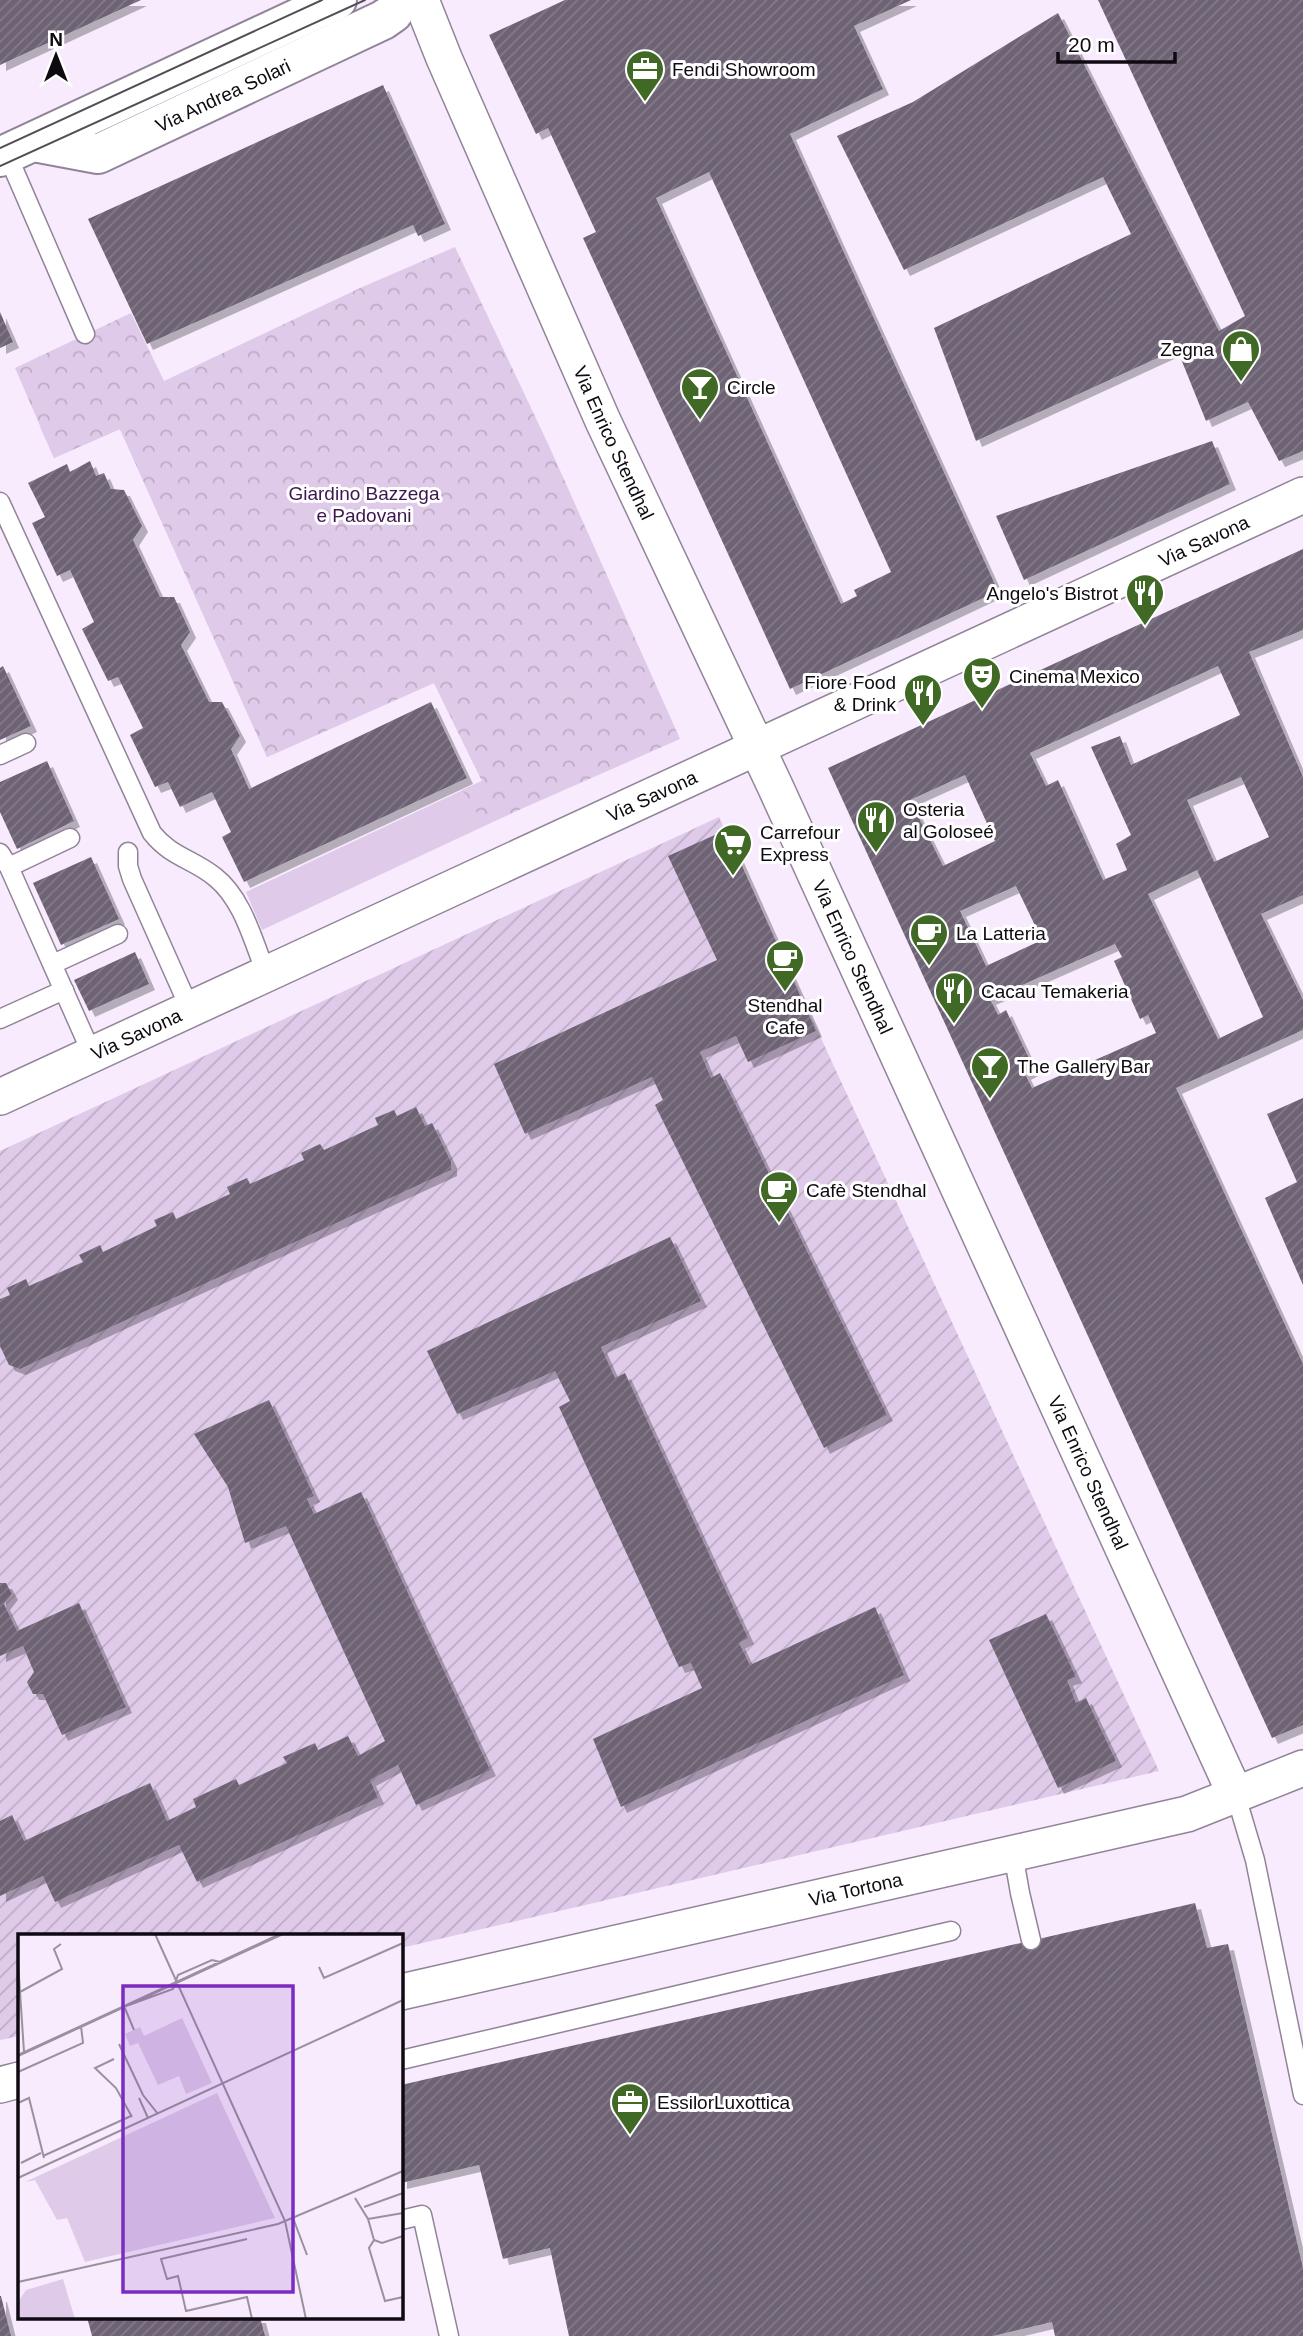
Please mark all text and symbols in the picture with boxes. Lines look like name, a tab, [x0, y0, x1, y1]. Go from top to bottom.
north arrow	[21, 21, 91, 91]
scale bar	[1058, 21, 1175, 65]
text: N	[49, 29, 63, 50]
text: 20 m	[1068, 33, 1115, 56]
office icon: Fendi Showroom	[624, 48, 666, 103]
street label: Via Andrea Solari	[152, 55, 294, 136]
place label: Fendi Showroom	[672, 59, 816, 80]
shop icon: Zegna	[1220, 328, 1262, 383]
place label: Zegna	[1160, 339, 1214, 360]
street label: Via Enrico Stendhal	[570, 363, 658, 523]
bar icon: Circle	[679, 366, 721, 421]
place label: Circle	[727, 377, 776, 398]
park label: Giardino Bazzega e Padovani	[288, 483, 440, 526]
street label: Via Savona	[1155, 511, 1253, 571]
restaurant icon: Angelo's Bistrot	[1124, 572, 1166, 627]
place label: Angelo's Bistrot	[987, 583, 1119, 604]
theatre icon: Cinema Mexico	[961, 655, 1003, 710]
place label: Cinema Mexico	[1009, 666, 1140, 687]
place label: Fiore Food & Drink	[804, 672, 896, 715]
restaurant icon: Fiore Food & Drink	[902, 672, 944, 727]
street label: Via Savona	[603, 766, 701, 826]
restaurant icon: Osteria al Goloseé	[855, 799, 897, 854]
place label: Osteria al Goloseé	[903, 799, 994, 842]
supermarket icon: Carrefour Express	[712, 822, 754, 877]
place label: Carrefour Express	[760, 822, 841, 865]
street label: Via Enrico Stendhal	[809, 877, 897, 1037]
cafe icon: La Latteria	[908, 912, 950, 967]
place label: La Latteria	[956, 923, 1046, 944]
cafe icon: Stendhal Cafe	[764, 938, 806, 993]
restaurant icon: Cacau Temakeria	[933, 970, 975, 1025]
place label: Cacau Temakeria	[981, 981, 1129, 1002]
place label: Stendhal Cafe	[747, 995, 823, 1038]
street label: Via Savona	[88, 1004, 185, 1064]
bar icon: The Gallery Bar	[969, 1045, 1011, 1100]
place label: The Gallery Bar	[1017, 1056, 1151, 1077]
cafe icon: Cafè Stendhal	[758, 1169, 800, 1224]
place label: Cafè Stendhal	[806, 1180, 926, 1201]
street label: Via Enrico Stendhal	[1044, 1392, 1133, 1553]
street label: Via Tortona	[807, 1868, 905, 1910]
inset map	[18, 1934, 402, 2318]
office icon: EssilorLuxottica	[609, 2081, 651, 2136]
place label: EssilorLuxottica	[657, 2092, 790, 2113]

